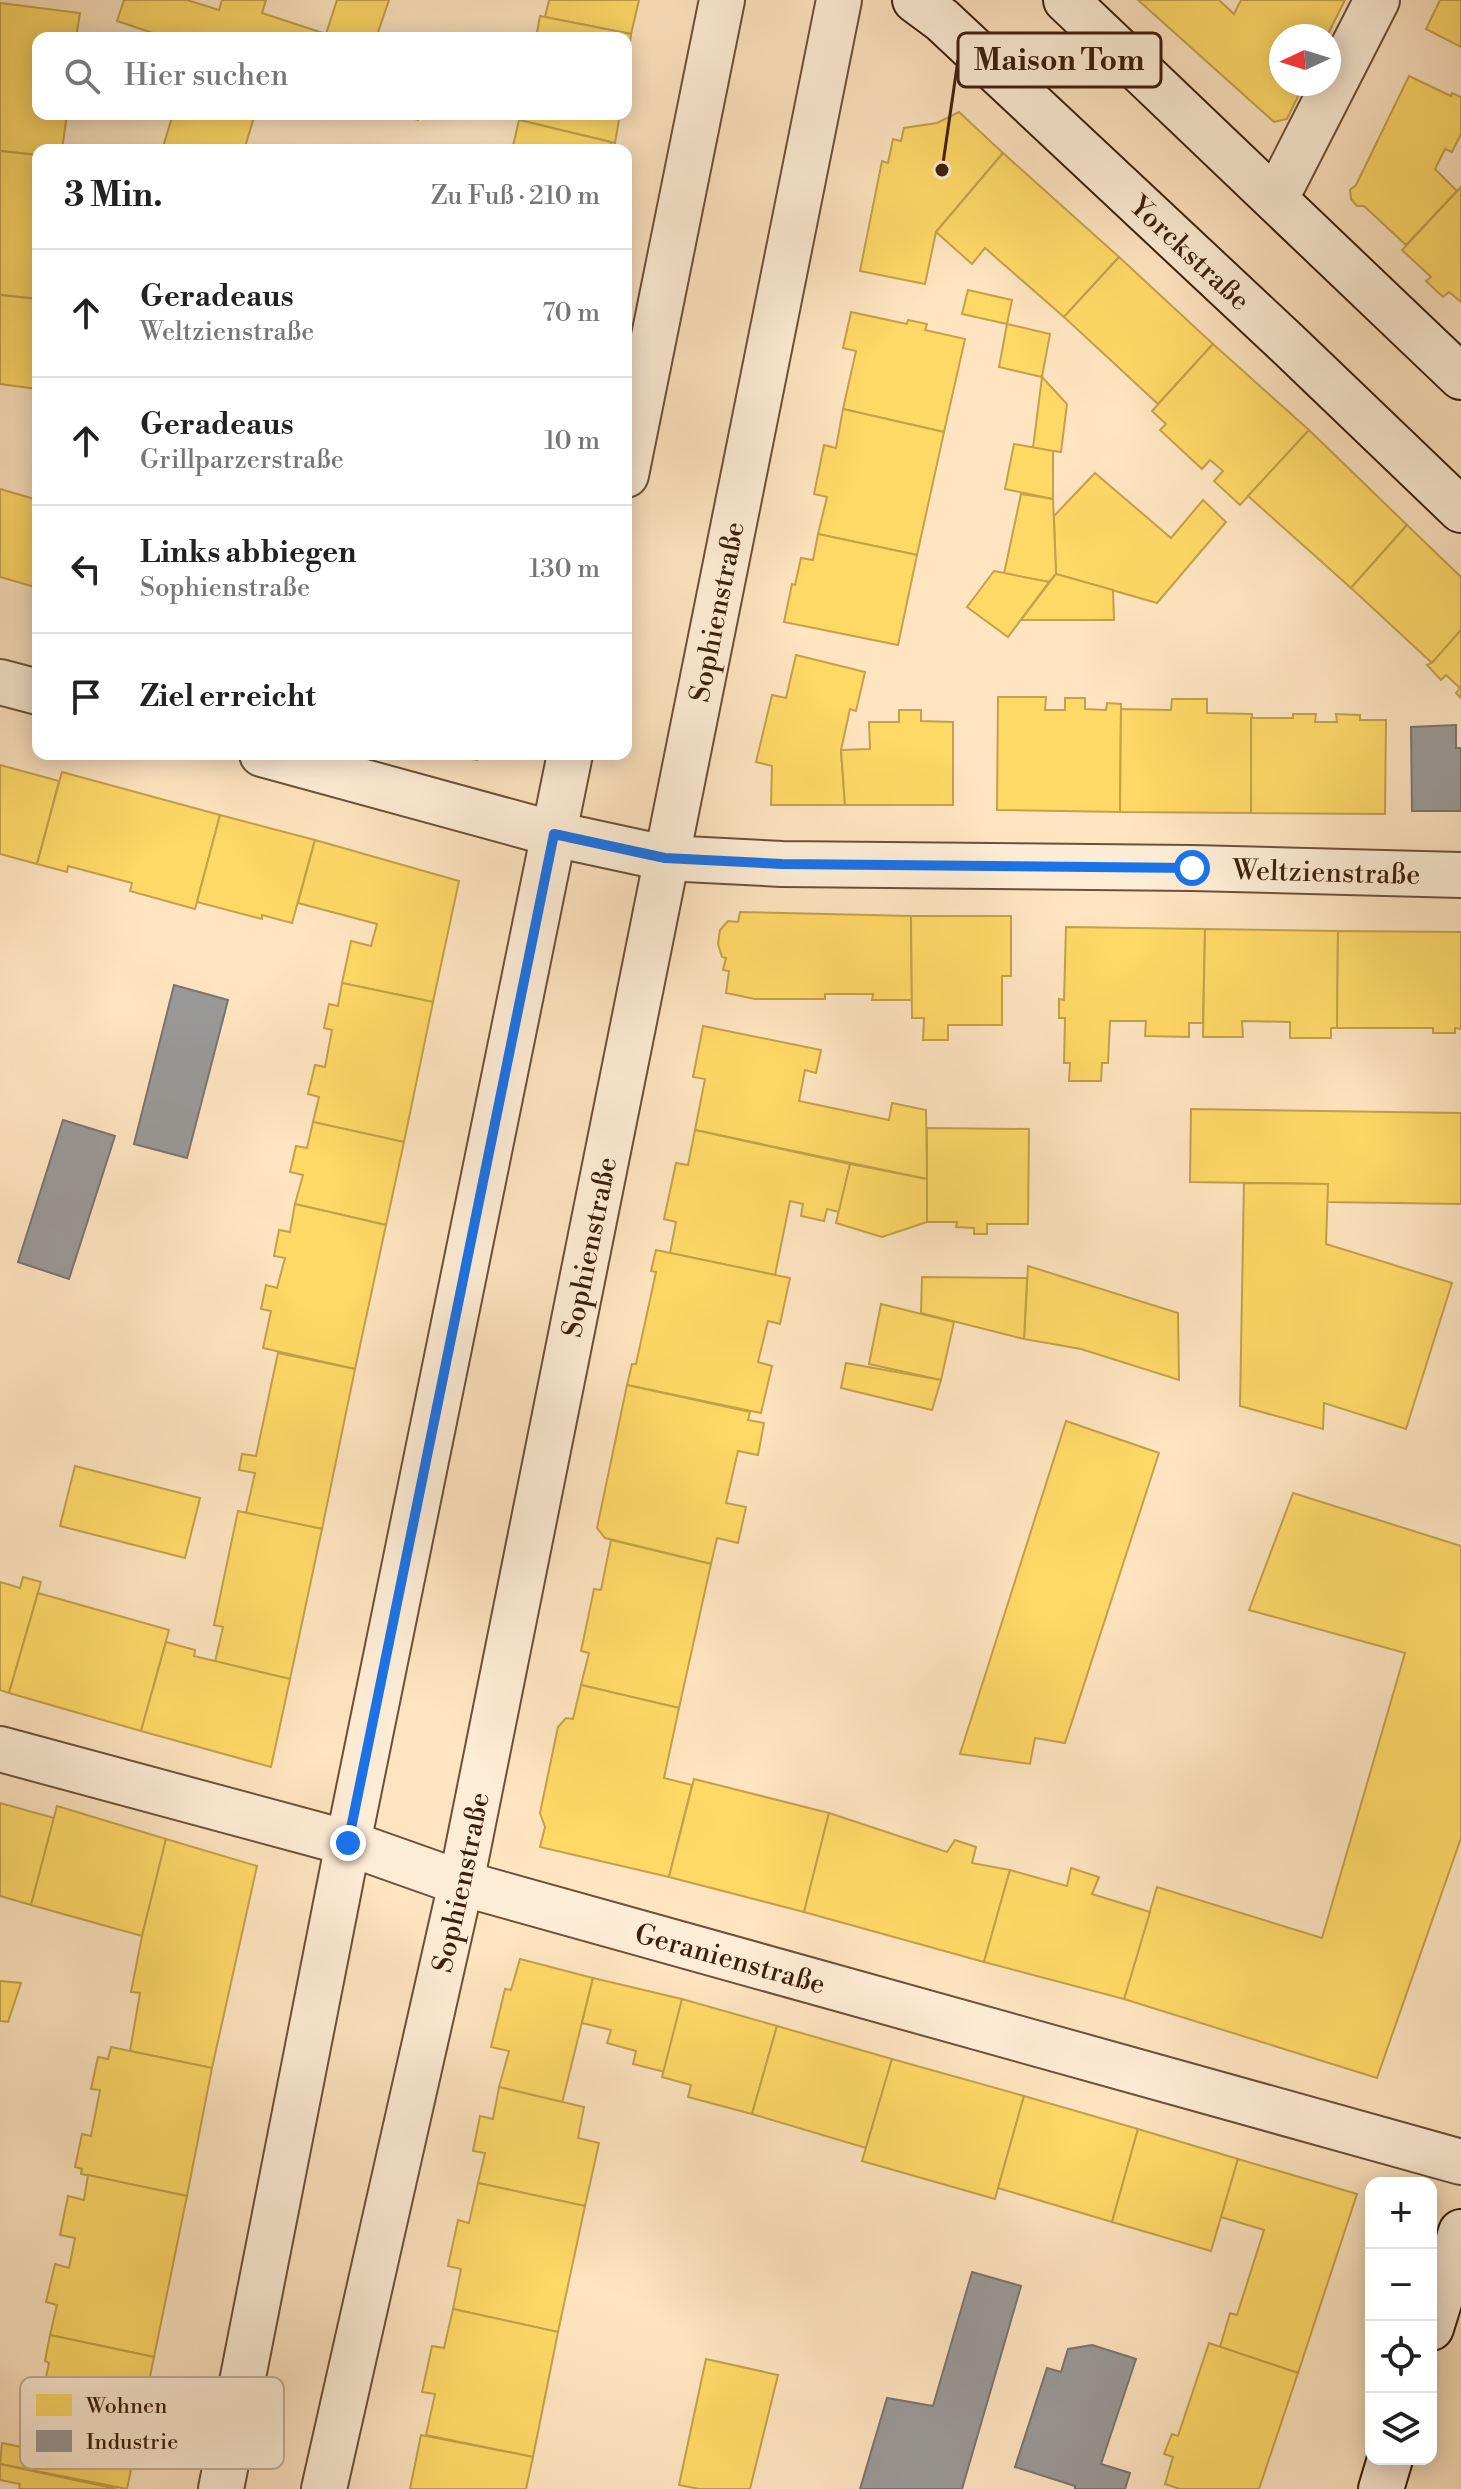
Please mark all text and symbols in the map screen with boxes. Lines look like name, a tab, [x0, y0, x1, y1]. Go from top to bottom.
north arrow	[1269, 24, 1341, 96]
search box	[32, 32, 632, 120]
callout: Maison Tom	[958, 33, 1161, 87]
text: Maison Tom	[973, 42, 1145, 80]
icon: search	[60, 54, 104, 98]
text: Hier suchen	[124, 57, 288, 95]
text: 3 Min.	[64, 175, 162, 217]
text: Zu Fuß · 210 m	[431, 180, 600, 212]
street label: Yorckstraße	[1120, 188, 1257, 319]
text: Geradeaus	[140, 278, 294, 316]
icon: ahead	[64, 291, 108, 335]
text: 70 m	[542, 297, 600, 329]
text: Weltzienstraße	[140, 316, 314, 348]
text: Geradeaus	[140, 406, 294, 444]
icon: ahead	[64, 419, 108, 463]
text: 10 m	[544, 425, 600, 457]
text: Grillparzerstraße	[140, 444, 344, 476]
street label: Sophienstraße	[682, 519, 753, 705]
text: Links abbiegen	[140, 534, 356, 572]
icon: left	[64, 547, 108, 591]
text: 130 m	[529, 553, 600, 585]
text: Sophienstraße	[140, 572, 310, 604]
icon: arrive	[64, 675, 108, 719]
text: Ziel erreicht	[140, 678, 316, 716]
route start	[1174, 850, 1210, 886]
street label: Weltzienstraße	[1231, 853, 1421, 893]
street label: Sophienstraße	[555, 1154, 625, 1341]
street label: Sophienstraße	[425, 1789, 498, 1976]
route end	[330, 1825, 366, 1861]
street label: Geranienstraße	[631, 1916, 829, 2003]
map controls	[1365, 2177, 1437, 2465]
button: +	[1365, 2177, 1437, 2249]
button: −	[1365, 2249, 1437, 2321]
button: locate	[1365, 2321, 1437, 2393]
legend	[20, 2377, 284, 2469]
text: Wohnen	[85, 2393, 167, 2420]
button: layers	[1365, 2393, 1437, 2465]
text: Industrie	[86, 2429, 178, 2456]

